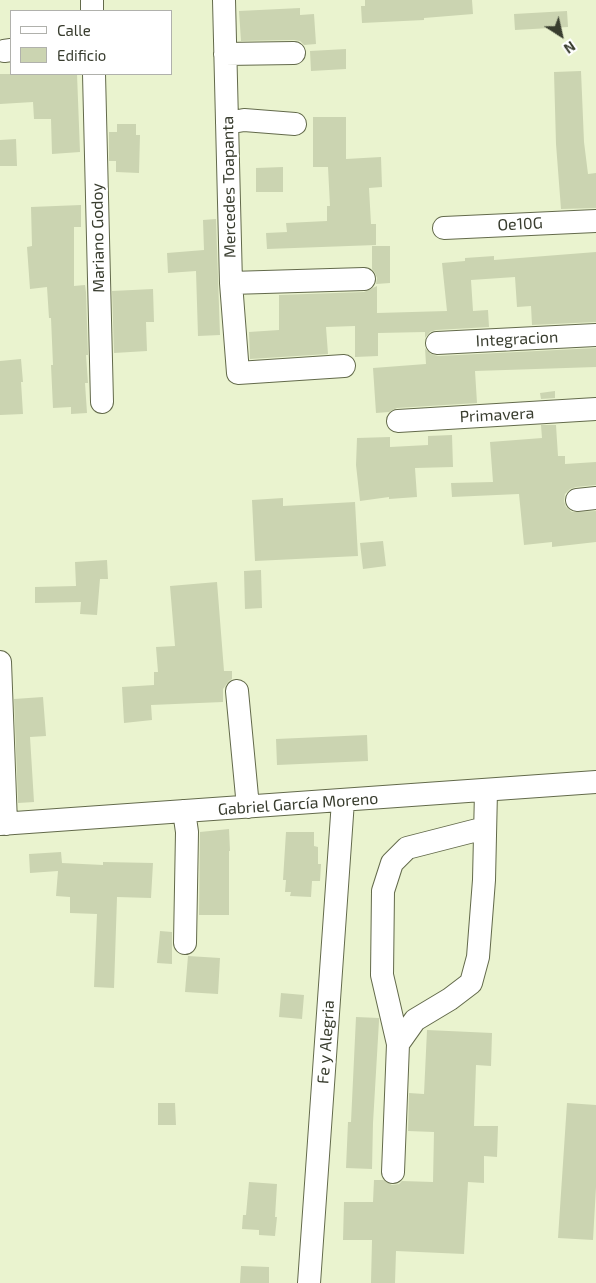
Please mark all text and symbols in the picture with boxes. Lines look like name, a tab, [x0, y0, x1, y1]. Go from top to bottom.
legend	[10, 10, 172, 75]
north arrow	[536, 10, 586, 60]
text: Calle	[57, 21, 91, 39]
text: N	[561, 38, 579, 58]
text: Edificio	[57, 46, 106, 64]
street label: Mercedes Toapanta	[218, 116, 240, 258]
street label: Mariano Godoy	[87, 183, 109, 293]
street label: Oe10G	[497, 213, 543, 235]
street label: Integracion	[475, 327, 559, 351]
street label: Primavera	[459, 403, 535, 427]
street label: Gabriel García Moreno	[217, 789, 379, 819]
street label: Fe y Alegria	[313, 999, 339, 1085]

